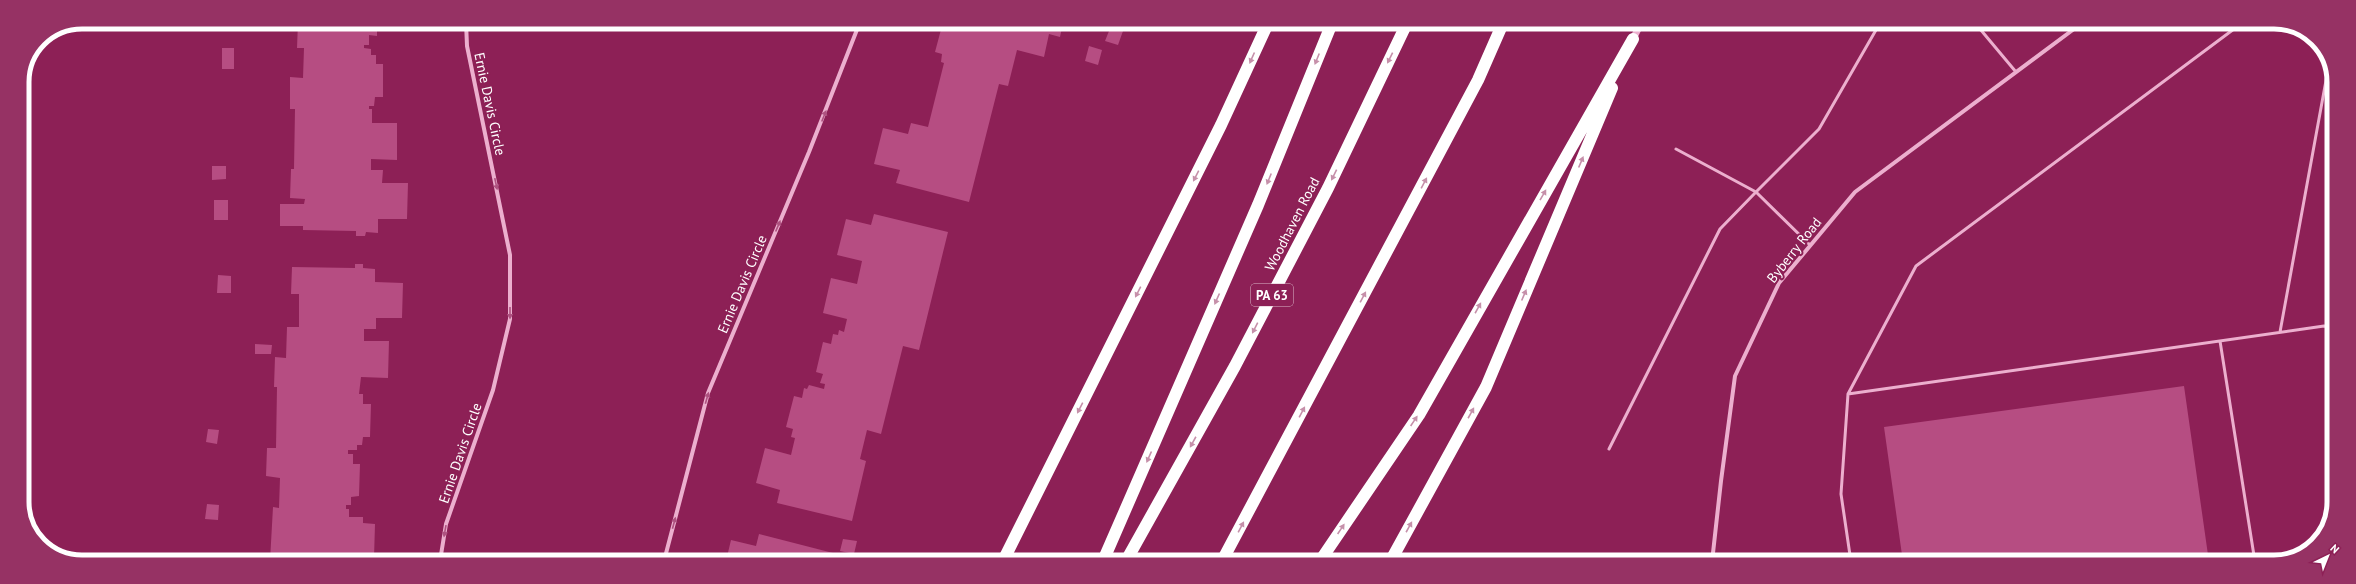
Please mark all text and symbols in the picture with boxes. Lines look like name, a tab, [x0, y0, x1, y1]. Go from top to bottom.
street label: Ernie Davis Circle	[470, 51, 510, 157]
one-way arrow	[1387, 52, 1393, 64]
one-way arrow	[1249, 53, 1255, 64]
one-way arrow	[1314, 53, 1320, 64]
one-way arrow	[821, 109, 827, 121]
one-way arrow	[1578, 156, 1584, 168]
one-way arrow	[1331, 169, 1337, 181]
one-way arrow	[1193, 170, 1199, 181]
street label: Woodhaven Road	[1261, 174, 1323, 274]
one-way arrow	[1265, 174, 1271, 186]
one-way arrow	[1420, 177, 1427, 188]
one-way arrow	[493, 178, 499, 190]
one-way arrow	[1539, 189, 1546, 201]
street label: Byberry Road	[1763, 214, 1825, 286]
one-way arrow	[775, 220, 782, 232]
street label: Ernie Davis Circle	[713, 232, 771, 336]
road number: PA 63	[1251, 284, 1293, 306]
one-way arrow	[1135, 286, 1141, 298]
one-way arrow	[1522, 288, 1528, 300]
one-way arrow	[1359, 292, 1366, 303]
one-way arrow	[1214, 293, 1220, 304]
one-way arrow	[1475, 302, 1482, 314]
one-way arrow	[507, 307, 513, 320]
one-way arrow	[1252, 322, 1258, 334]
one-way arrow	[704, 391, 710, 403]
street label: Ernie Davis Circle	[434, 401, 486, 505]
one-way arrow	[1076, 402, 1083, 414]
one-way arrow	[1298, 406, 1305, 418]
one-way arrow	[1468, 407, 1474, 419]
one-way arrow	[1410, 416, 1418, 427]
one-way arrow	[1189, 436, 1196, 448]
one-way arrow	[1145, 451, 1151, 463]
one-way arrow	[671, 517, 677, 529]
one-way arrow	[1237, 521, 1244, 533]
one-way arrow	[1405, 521, 1412, 533]
one-way arrow	[1337, 524, 1345, 534]
one-way arrow	[442, 525, 448, 537]
north arrow	[2308, 536, 2348, 576]
text: N	[2327, 541, 2342, 556]

